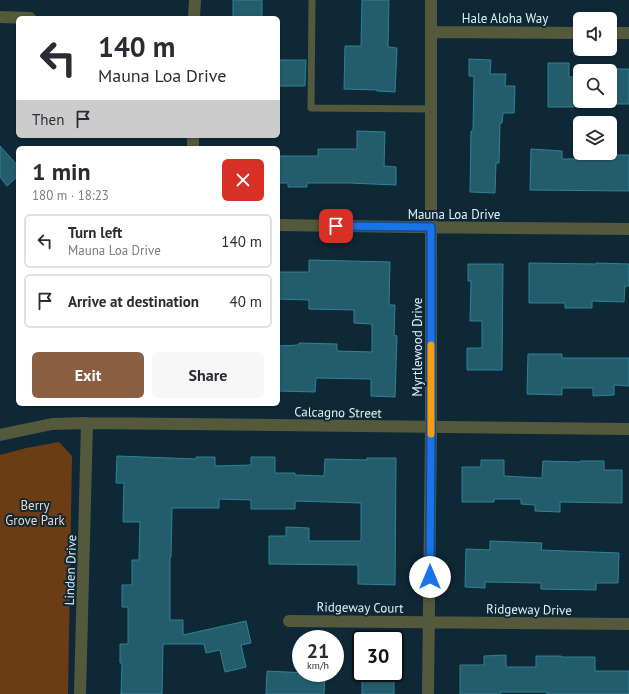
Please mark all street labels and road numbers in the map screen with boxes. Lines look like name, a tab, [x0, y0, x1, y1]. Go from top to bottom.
street label: Hale Aloha Way	[462, 10, 548, 27]
street label: Mauna Loa Drive	[408, 206, 500, 223]
street label: Myrtlewood Drive	[409, 298, 426, 396]
street label: Calcagno Street	[294, 403, 382, 422]
street label: Linden Drive	[61, 534, 80, 606]
street label: Ridgeway Court	[316, 598, 404, 617]
street label: Ridgeway Drive	[486, 600, 572, 619]

